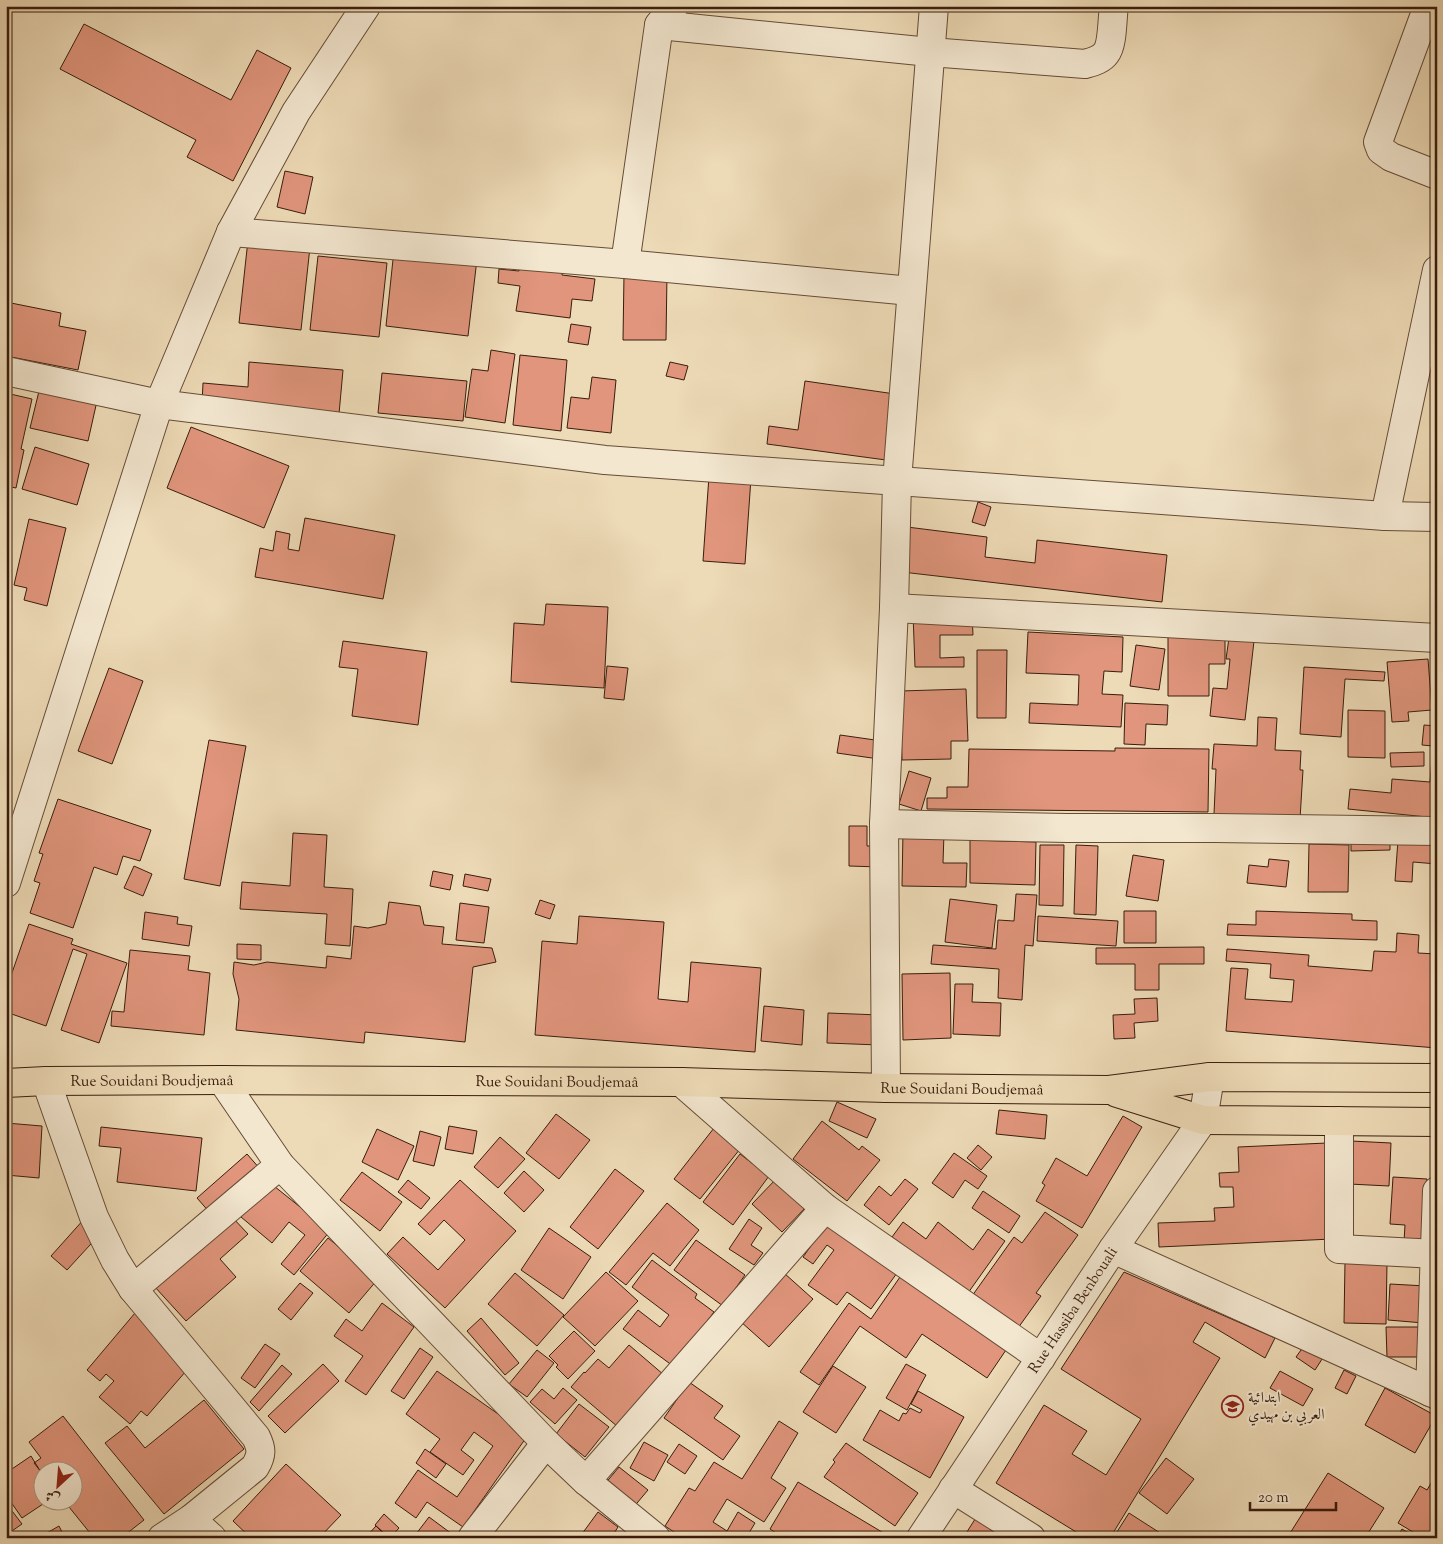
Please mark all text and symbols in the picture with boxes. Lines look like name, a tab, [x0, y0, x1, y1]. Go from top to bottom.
street label: Rue Souidani Boudjemaâ	[70, 1071, 234, 1093]
street label: Rue Souidani Boudjemaâ	[475, 1072, 639, 1094]
street label: Rue Souidani Boudjemaâ	[880, 1079, 1044, 1101]
street label: Rue Hassiba Benbouali	[1024, 1243, 1124, 1378]
place label: ابتدائية العربي بن مهيدي	[1248, 1388, 1324, 1426]
school or university icon: ابتدائية العربي بن مهيدي	[1220, 1394, 1244, 1418]
north arrow	[32, 1462, 82, 1512]
scale bar	[1250, 1479, 1337, 1511]
text: ش	[42, 1484, 64, 1508]
text: 20 m	[1258, 1488, 1289, 1509]

